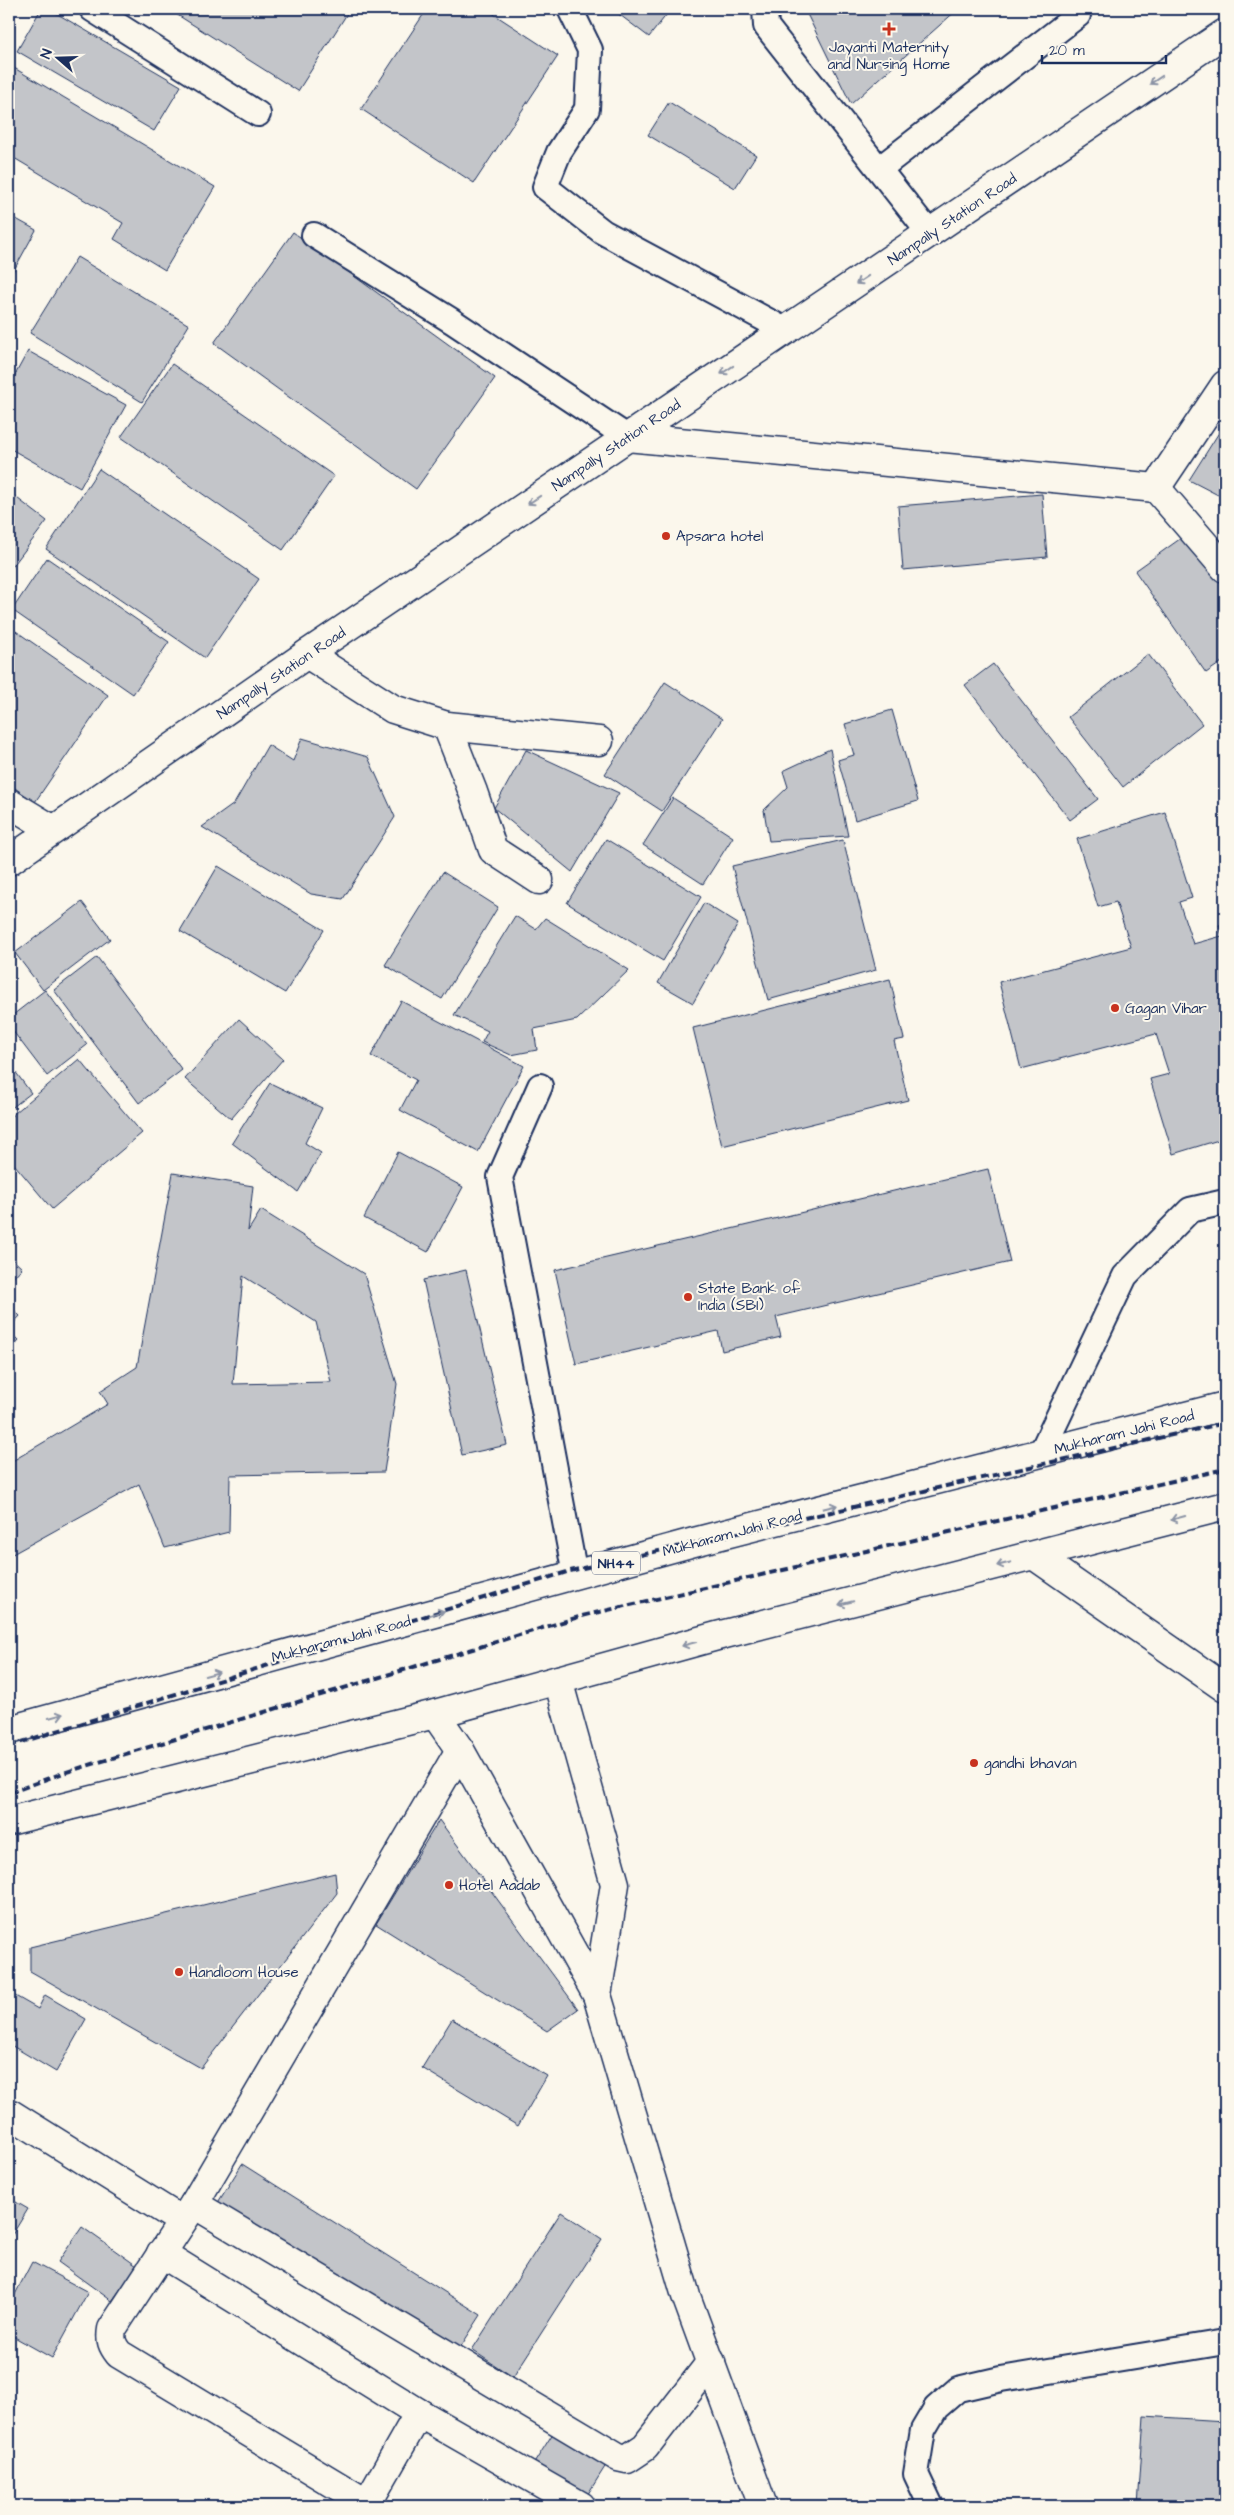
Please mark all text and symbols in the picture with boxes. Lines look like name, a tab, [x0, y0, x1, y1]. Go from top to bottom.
marker: Jayanti Maternity and Nursing Home	[882, 22, 896, 36]
north arrow	[32, 32, 82, 82]
scale bar	[1042, 32, 1165, 64]
place label: Jayanti Maternity and Nursing Home	[828, 37, 950, 76]
text: 20 m	[1049, 40, 1085, 61]
text: N	[36, 46, 58, 61]
one-way arrow	[1149, 75, 1163, 85]
street label: Nampally Station Road	[884, 168, 1022, 271]
one-way arrow	[856, 275, 870, 285]
one-way arrow	[721, 365, 735, 375]
street label: Nampally Station Road	[548, 394, 686, 497]
one-way arrow	[528, 495, 542, 505]
place label: Apsara hotel	[676, 526, 763, 547]
marker: Apsara hotel	[660, 530, 672, 542]
street label: Nampally Station Road	[213, 622, 351, 725]
place label: Gagan Vihar	[1125, 998, 1207, 1020]
marker: Gagan Vihar	[1109, 1002, 1121, 1014]
place label: State Bank of India (SBI)	[698, 1278, 800, 1316]
marker: State Bank of India (SBI)	[682, 1291, 694, 1303]
street label: Mukharam Jahi Road	[1052, 1405, 1197, 1460]
one-way arrow	[822, 1502, 838, 1511]
street label: Mukharam Jahi Road	[660, 1505, 805, 1562]
one-way arrow	[1171, 1514, 1187, 1524]
road number: NH44	[592, 1552, 640, 1575]
one-way arrow	[996, 1560, 1012, 1569]
one-way arrow	[839, 1599, 855, 1609]
one-way arrow	[428, 1607, 444, 1617]
street label: Mukharam Jahi Road	[269, 1611, 414, 1668]
one-way arrow	[681, 1639, 697, 1649]
one-way arrow	[204, 1668, 220, 1678]
one-way arrow	[47, 1711, 63, 1721]
place label: gandhi bhavan	[984, 1753, 1077, 1775]
marker: gandhi bhavan	[968, 1757, 980, 1769]
place label: Hotel Aadab	[459, 1875, 541, 1896]
marker: Hotel Aadab	[443, 1879, 455, 1891]
place label: Handloom House	[189, 1962, 299, 1983]
marker: Handloom House	[173, 1966, 185, 1978]

